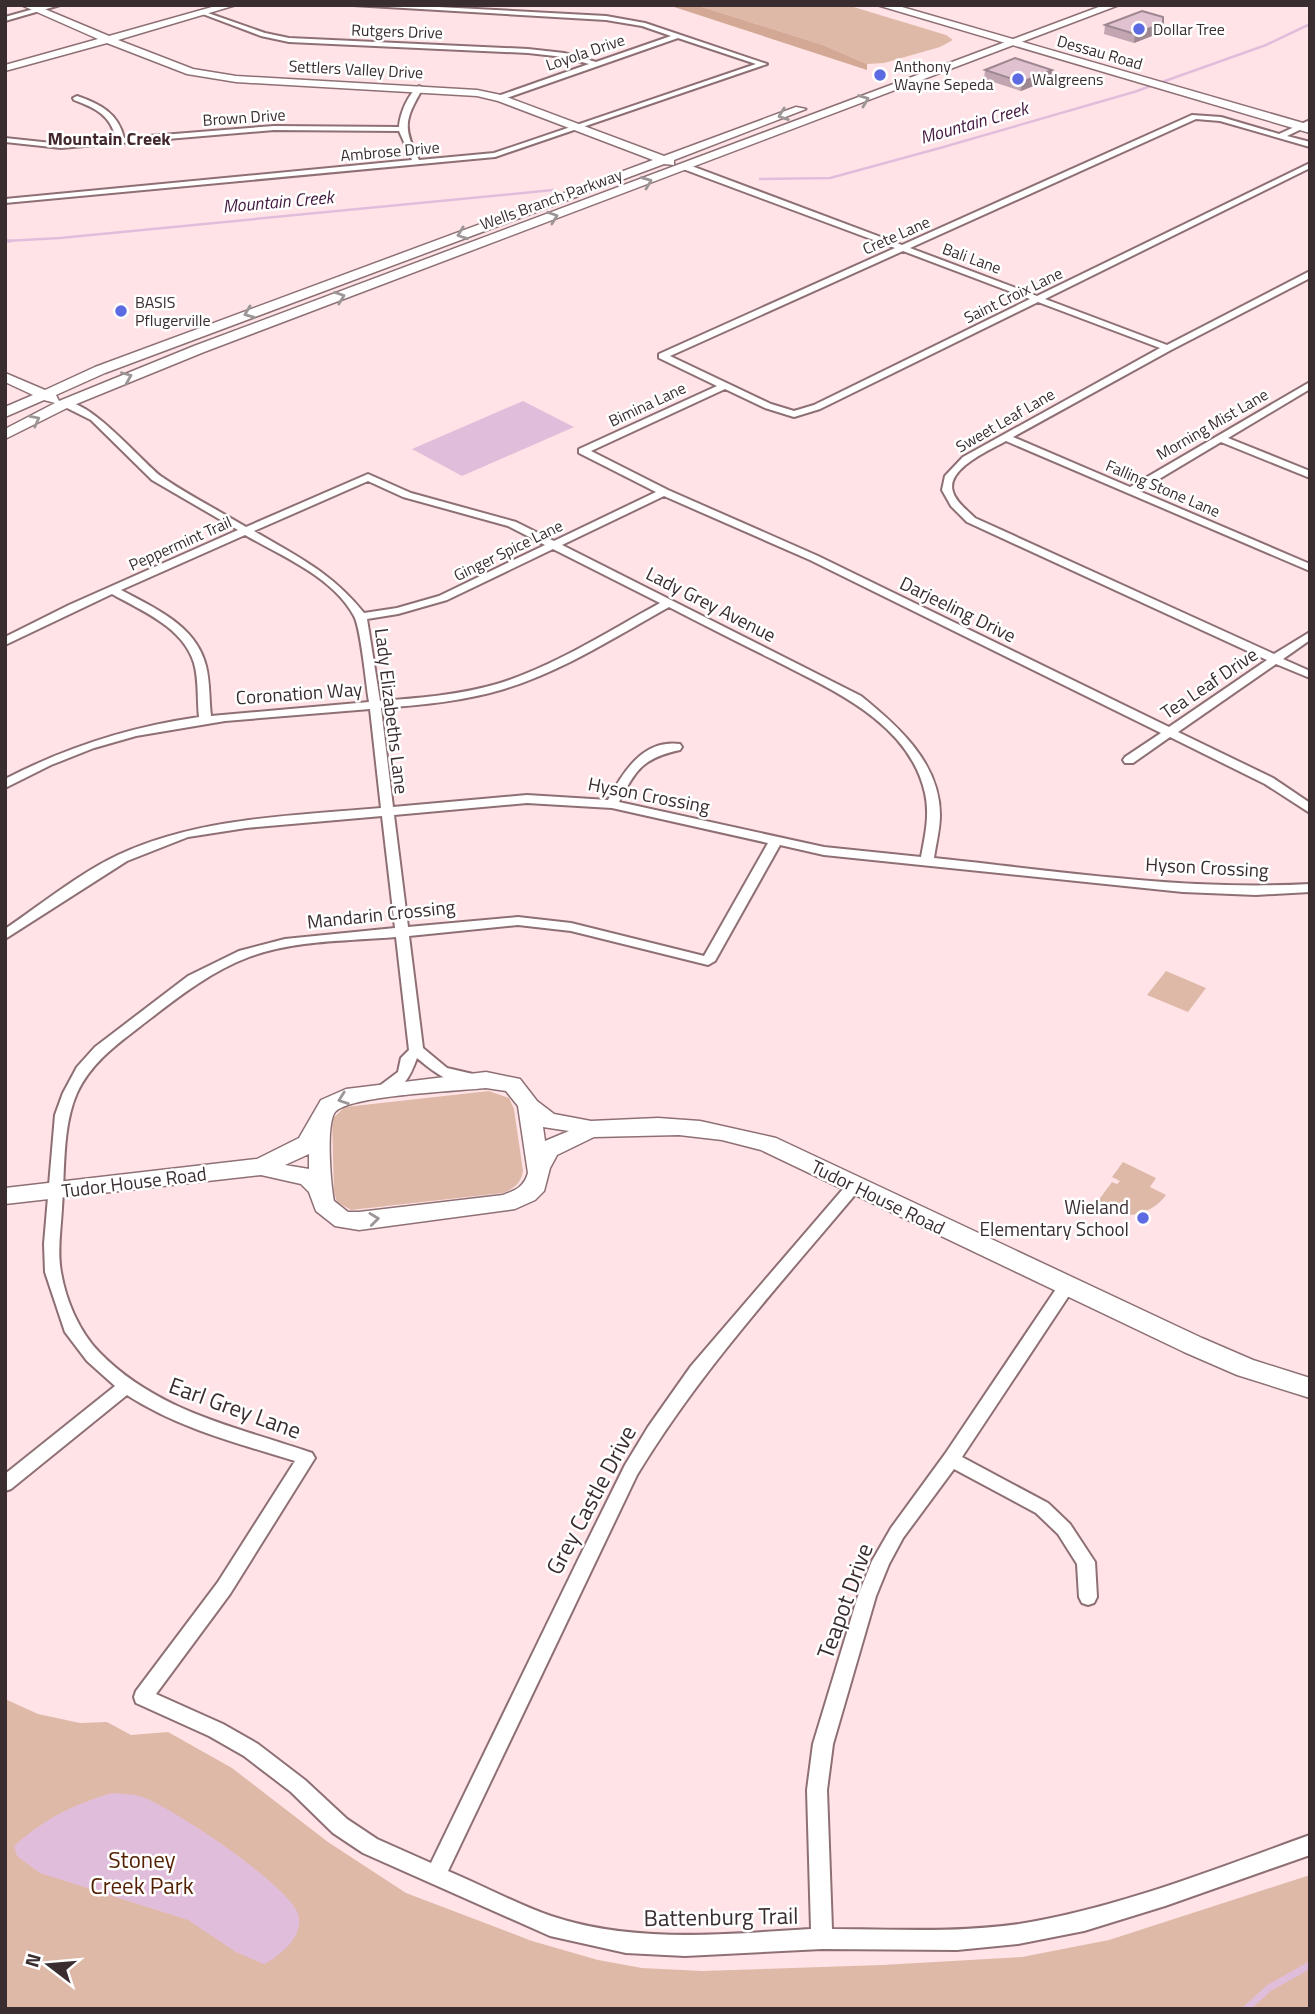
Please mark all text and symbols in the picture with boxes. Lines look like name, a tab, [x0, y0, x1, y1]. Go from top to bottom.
street label: Rutgers Drive	[351, 17, 443, 45]
place label: Dollar Tree	[1153, 17, 1225, 41]
marker: Dollar Tree	[1131, 21, 1147, 37]
street label: Loyola Drive	[542, 27, 628, 77]
street label: Dessau Road	[1054, 28, 1146, 76]
street label: Settlers Valley Drive	[288, 53, 424, 85]
place label: Anthony Wayne Sepeda	[894, 54, 994, 96]
marker: Anthony Wayne Sepeda	[872, 67, 888, 83]
place label: Walgreens	[1032, 67, 1103, 91]
marker: Walgreens	[1010, 71, 1026, 87]
one-way arrow	[857, 94, 869, 108]
water label: Mountain Creek	[917, 94, 1033, 151]
street label: Brown Drive	[202, 102, 286, 132]
one-way arrow	[777, 107, 789, 121]
district label: Mountain Creek	[47, 125, 171, 152]
street label: Ambrose Drive	[340, 135, 440, 167]
street label: Wells Branch Parkway	[477, 162, 626, 236]
one-way arrow	[640, 176, 652, 190]
water label: Mountain Creek	[221, 183, 337, 220]
street label: Crete Lane	[858, 209, 934, 261]
one-way arrow	[546, 211, 558, 225]
one-way arrow	[457, 226, 469, 240]
street label: Bali Lane	[939, 236, 1005, 280]
street label: Saint Croix Lane	[960, 261, 1066, 329]
place label: BASIS Pflugerville	[135, 290, 211, 332]
one-way arrow	[333, 291, 345, 305]
marker: BASIS Pflugerville	[113, 303, 129, 319]
one-way arrow	[243, 305, 255, 319]
one-way arrow	[120, 372, 132, 386]
street label: Bimina Lane	[604, 376, 690, 432]
street label: Sweet Leaf Lane	[951, 382, 1059, 458]
street label: Morning Mist Lane	[1152, 382, 1272, 466]
one-way arrow	[28, 414, 40, 428]
street label: Falling Stone Lane	[1102, 453, 1224, 523]
street label: Peppermint Trail	[125, 510, 235, 576]
street label: Ginger Spice Lane	[449, 513, 567, 587]
street label: Lady Grey Avenue	[641, 558, 781, 649]
street label: Darjeeling Drive	[895, 568, 1021, 649]
street label: Lady Elizabeths Lane	[368, 626, 417, 796]
street label: Tea Leaf Drive	[1154, 639, 1263, 726]
street label: Coronation Way	[235, 674, 363, 711]
street label: Hyson Crossing	[586, 768, 713, 821]
street label: Hyson Crossing	[1145, 849, 1270, 884]
street label: Mandarin Crossing	[305, 891, 457, 936]
one-way arrow	[338, 1090, 350, 1104]
street label: Tudor House Road	[806, 1152, 950, 1242]
street label: Tudor House Road	[60, 1158, 208, 1205]
place label: Wieland Elementary School	[980, 1192, 1129, 1243]
marker: Wieland Elementary School	[1135, 1210, 1151, 1226]
one-way arrow	[369, 1212, 380, 1227]
street label: Earl Grey Lane	[164, 1367, 306, 1448]
street label: Grey Castle Drive	[536, 1419, 645, 1581]
street label: Teapot Drive	[807, 1538, 882, 1664]
park label: Stoney Creek Park	[90, 1842, 194, 1903]
street label: Battenburg Trail	[643, 1898, 799, 1935]
north arrow	[14, 1930, 84, 2000]
text: N	[16, 1950, 48, 1971]

